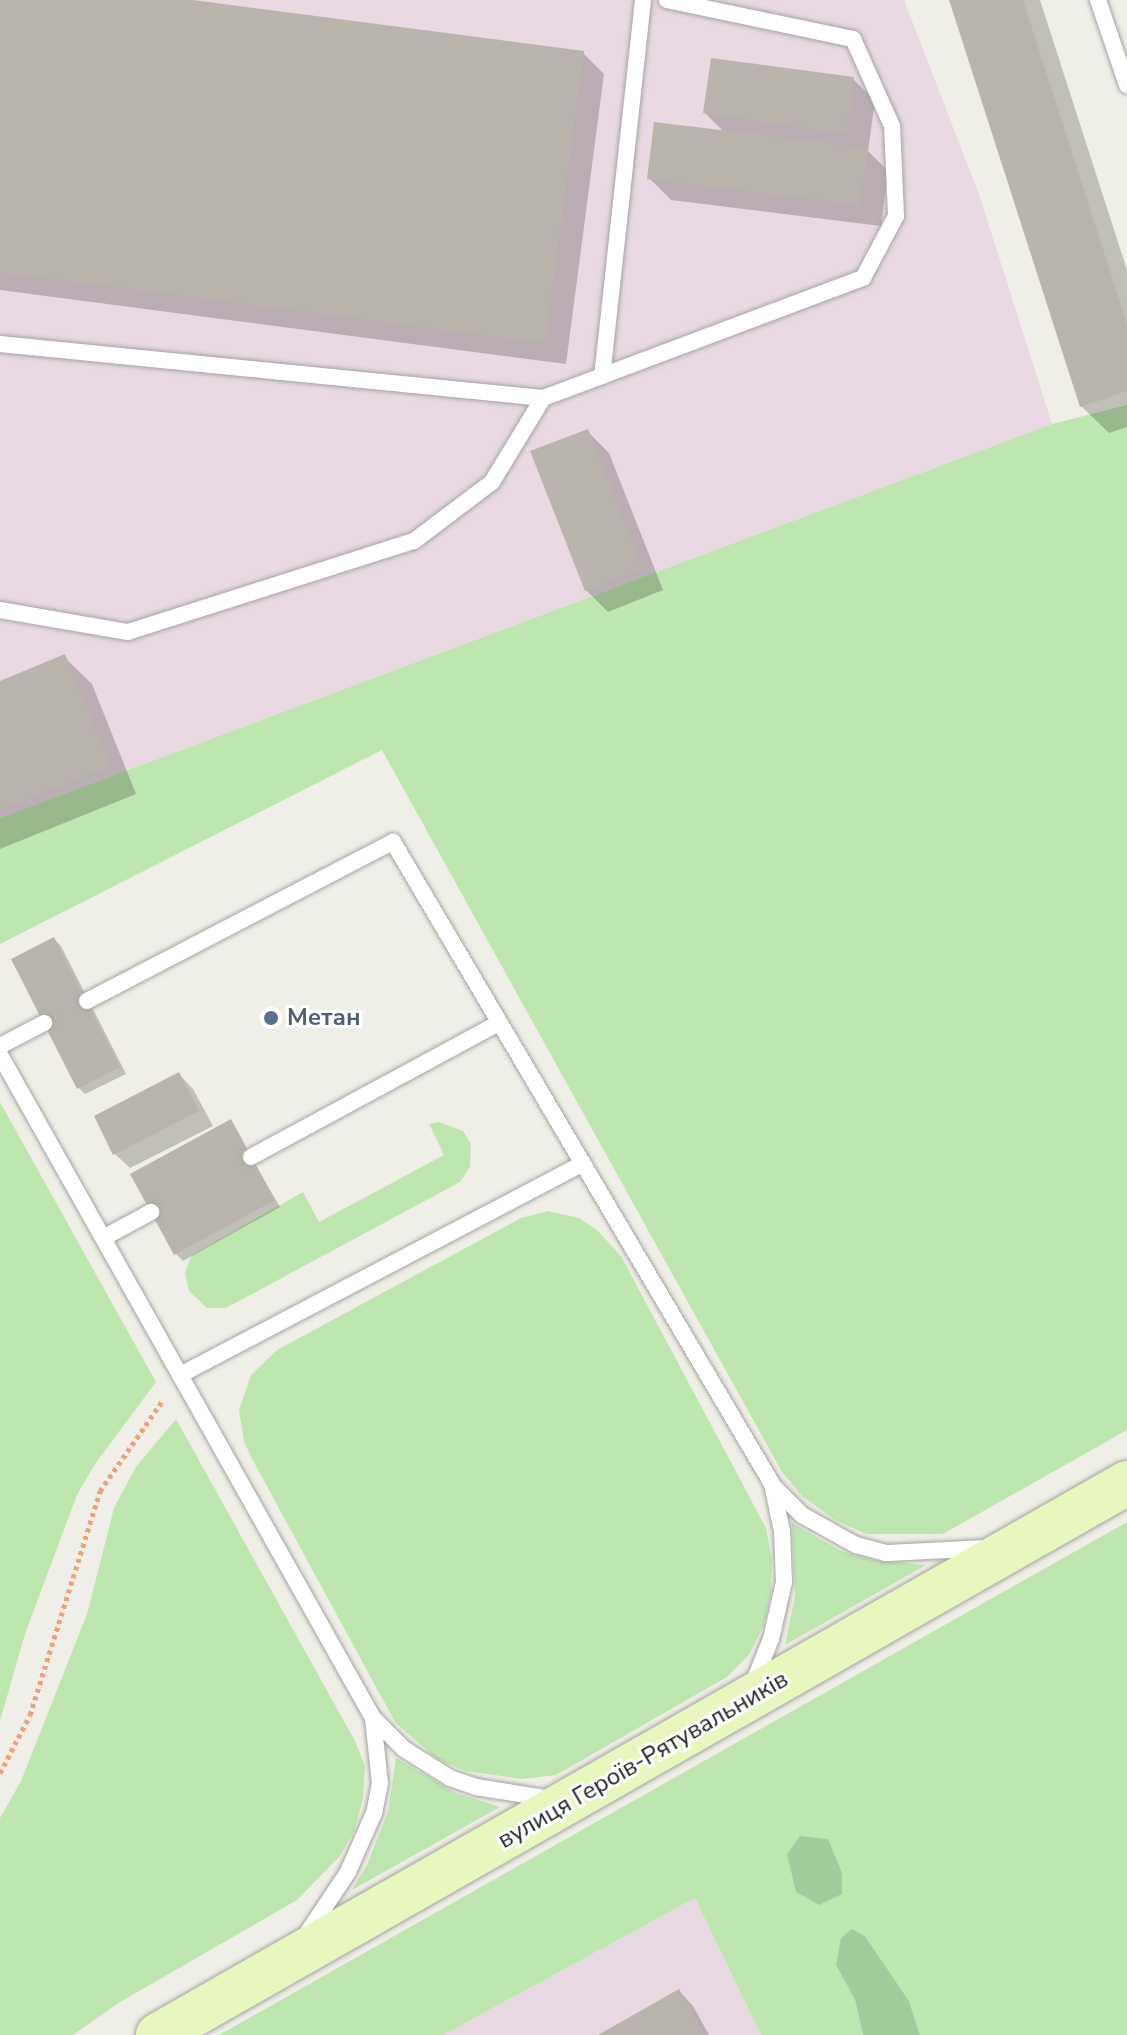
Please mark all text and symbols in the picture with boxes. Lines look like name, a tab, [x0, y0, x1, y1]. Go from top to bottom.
place label: Метан	[287, 1004, 361, 1032]
marker: Метан	[262, 1009, 280, 1027]
street label: вулиця Героїв-Рятувальників	[493, 1665, 793, 1855]

